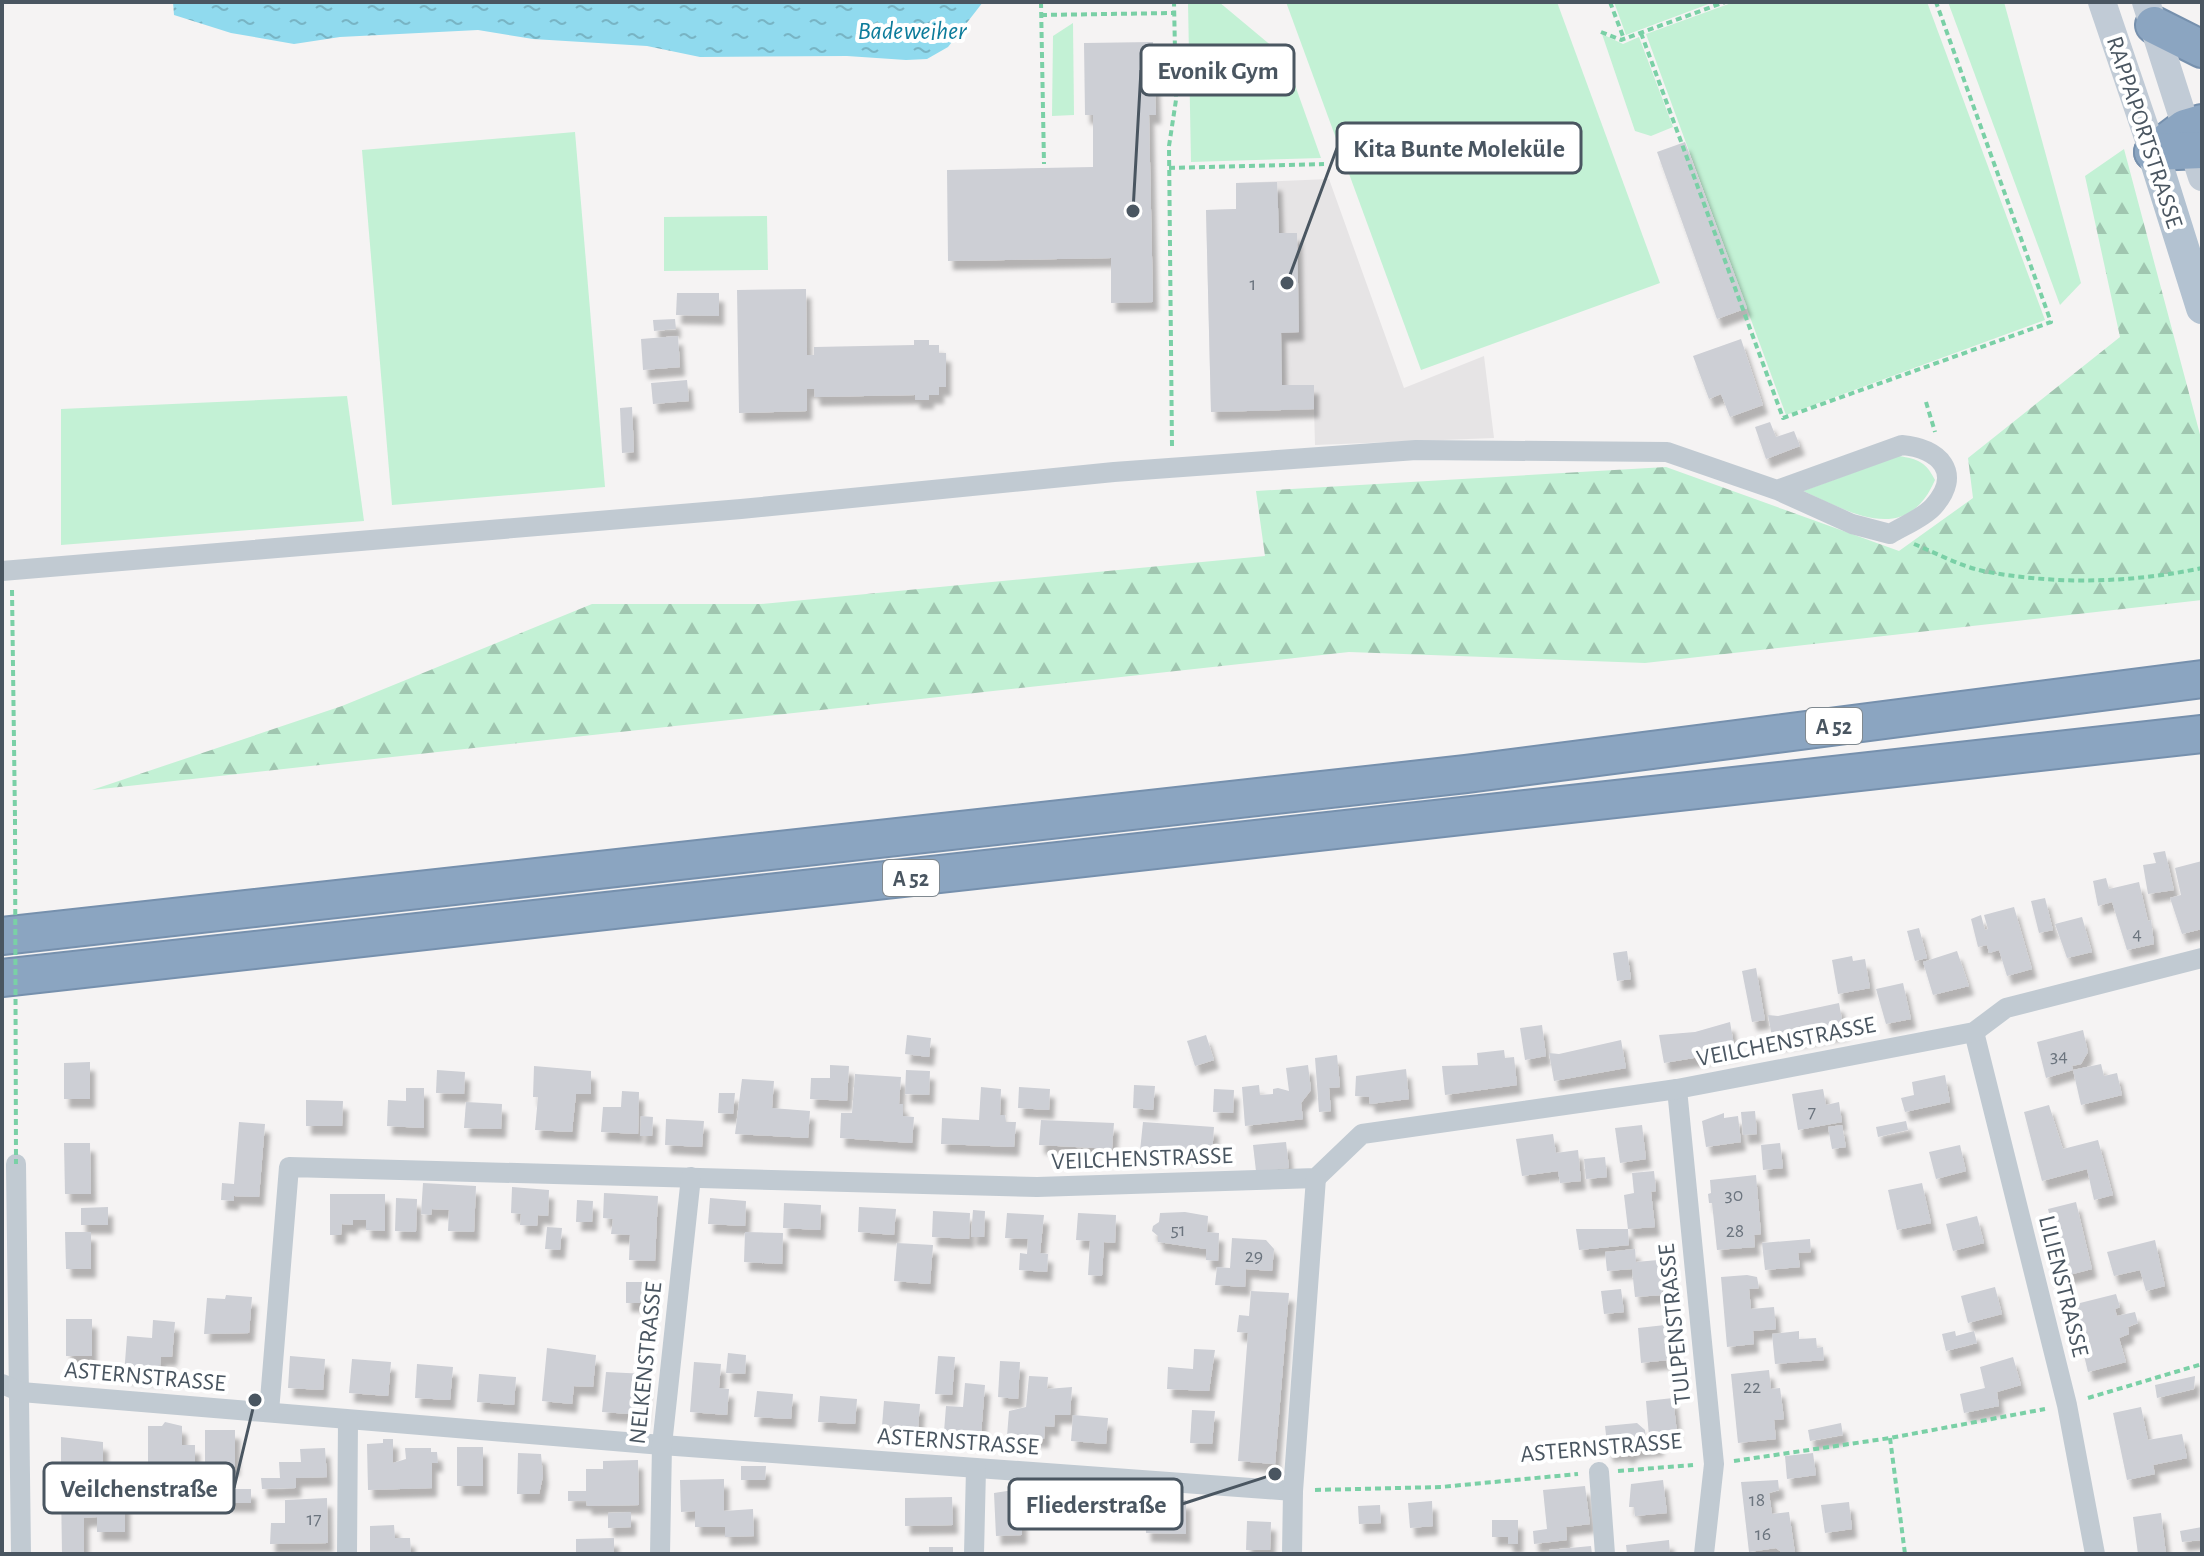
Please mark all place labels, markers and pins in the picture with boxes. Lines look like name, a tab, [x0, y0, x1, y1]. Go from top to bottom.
callout: Evonik Gym	[1141, 45, 1294, 95]
callout: Kita Bunte Moleküle	[1337, 123, 1581, 173]
callout: Veilchenstraße	[44, 1463, 234, 1513]
callout: Fliederstraße	[1009, 1479, 1182, 1529]

